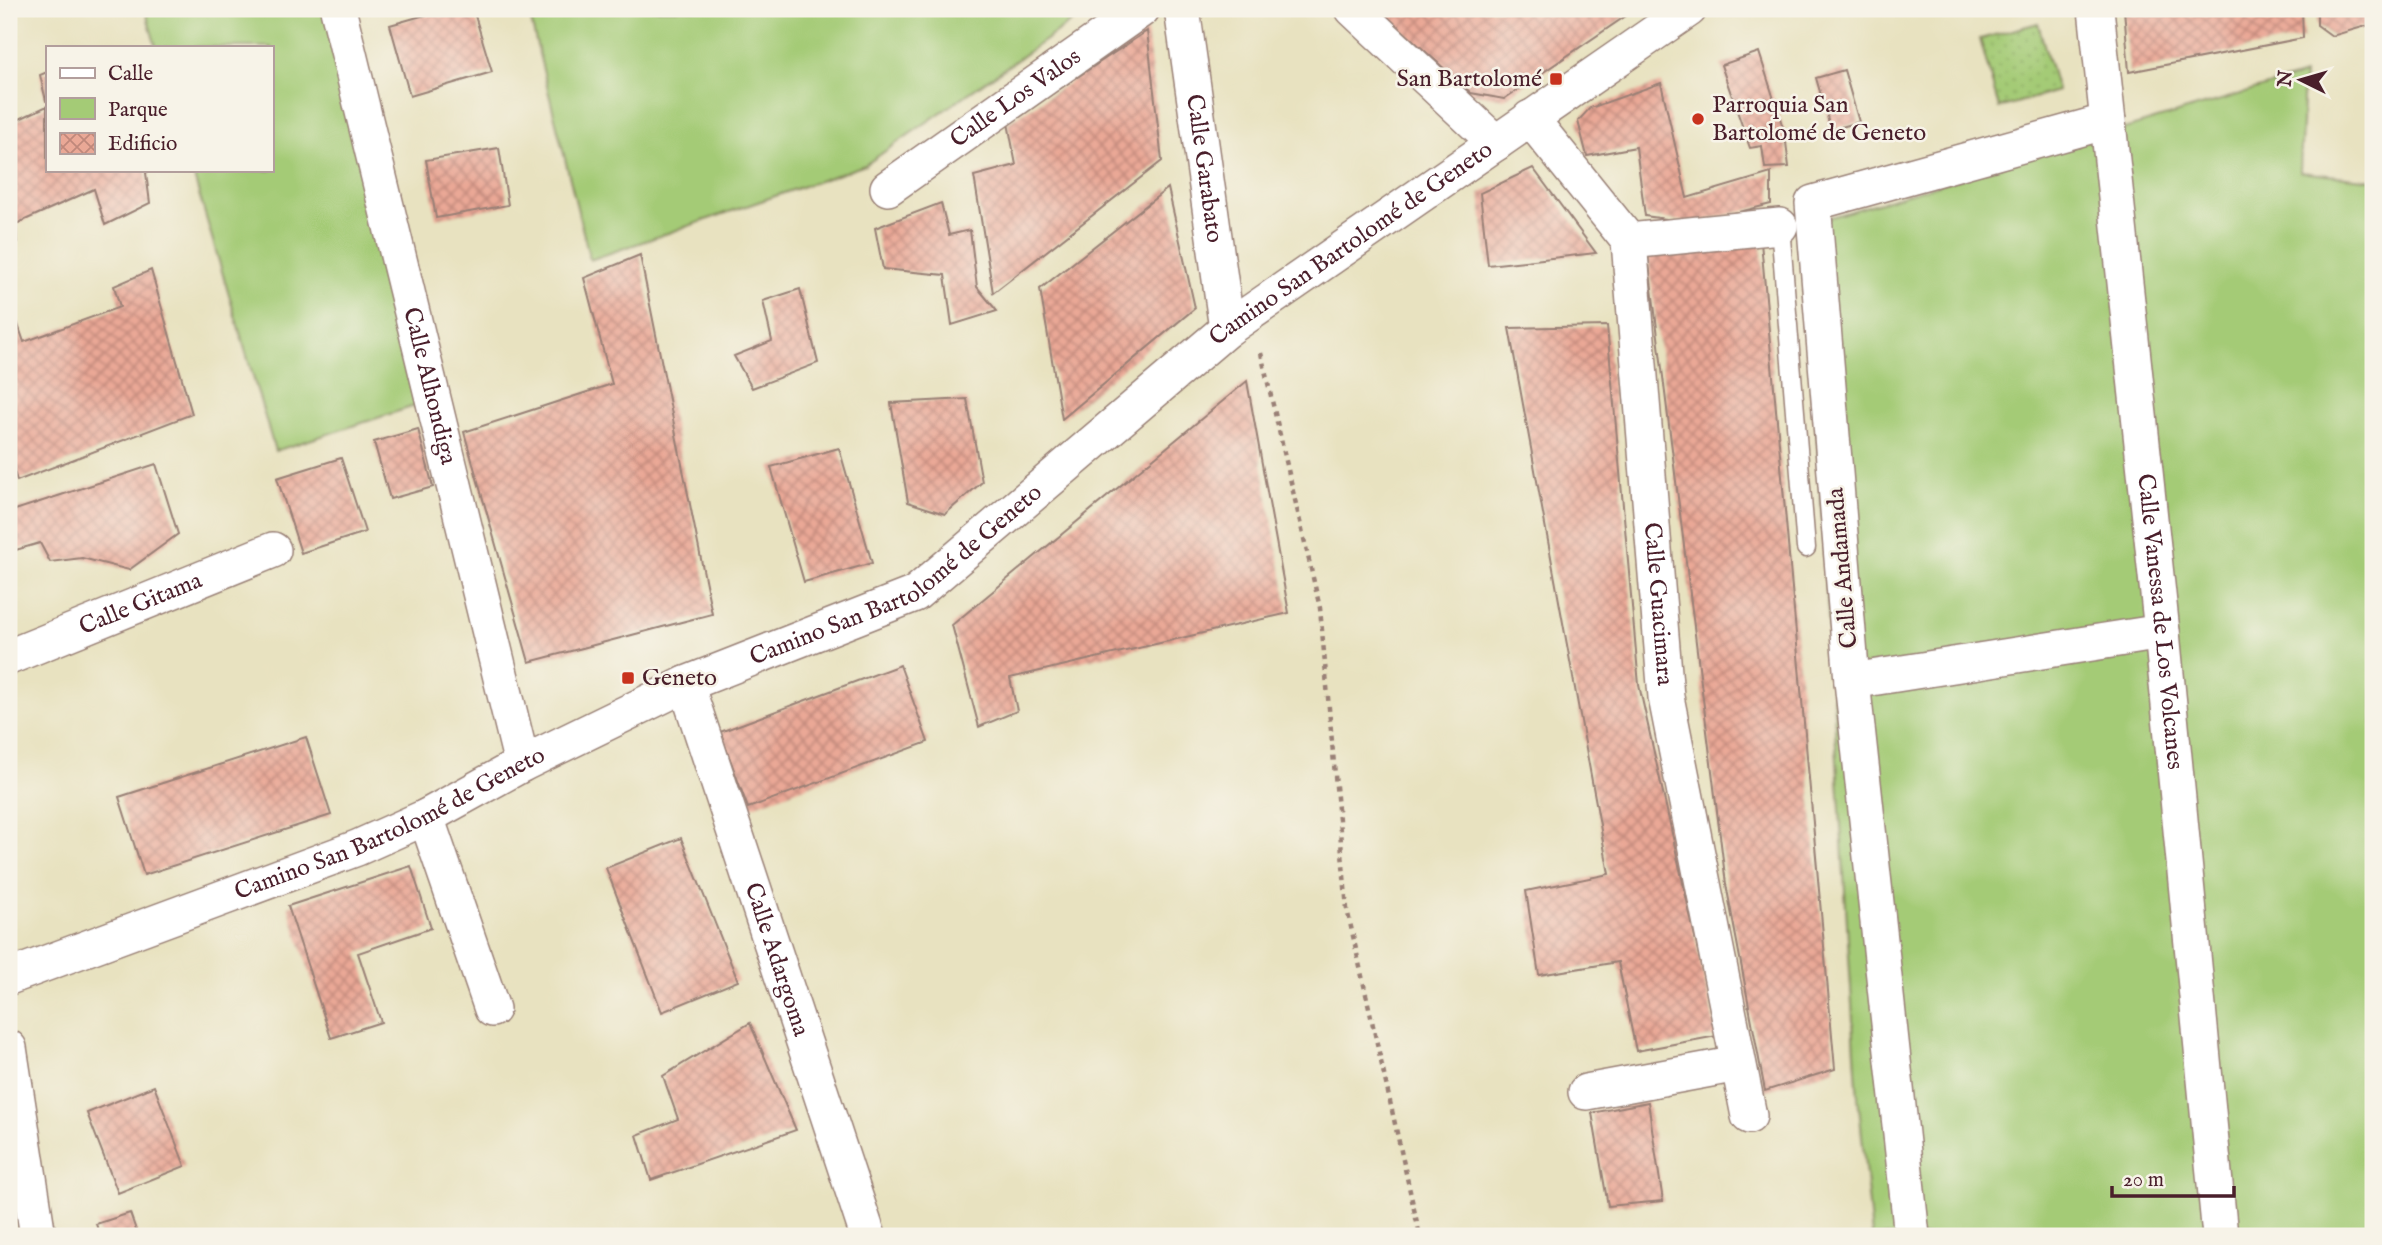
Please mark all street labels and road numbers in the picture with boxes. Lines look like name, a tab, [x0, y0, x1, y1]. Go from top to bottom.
street label: Calle Los Valos	[944, 41, 1087, 155]
street label: Calle Garabato	[1179, 92, 1230, 245]
street label: Camino San Bartolomé de Geneto	[1203, 134, 1499, 353]
street label: Calle Alhondiga	[396, 304, 464, 468]
street label: Calle Vanessa de Los Volcanes	[2130, 472, 2191, 771]
street label: Camino San Bartolomé de Geneto	[745, 477, 1049, 673]
street label: Calle Andamada	[1820, 486, 1865, 650]
street label: Calle Guacimara	[1636, 521, 1681, 687]
street label: Calle Gitama	[75, 565, 207, 642]
street label: Camino San Bartolomé de Geneto	[230, 740, 550, 908]
street label: Calle Adargoma	[737, 879, 817, 1041]

